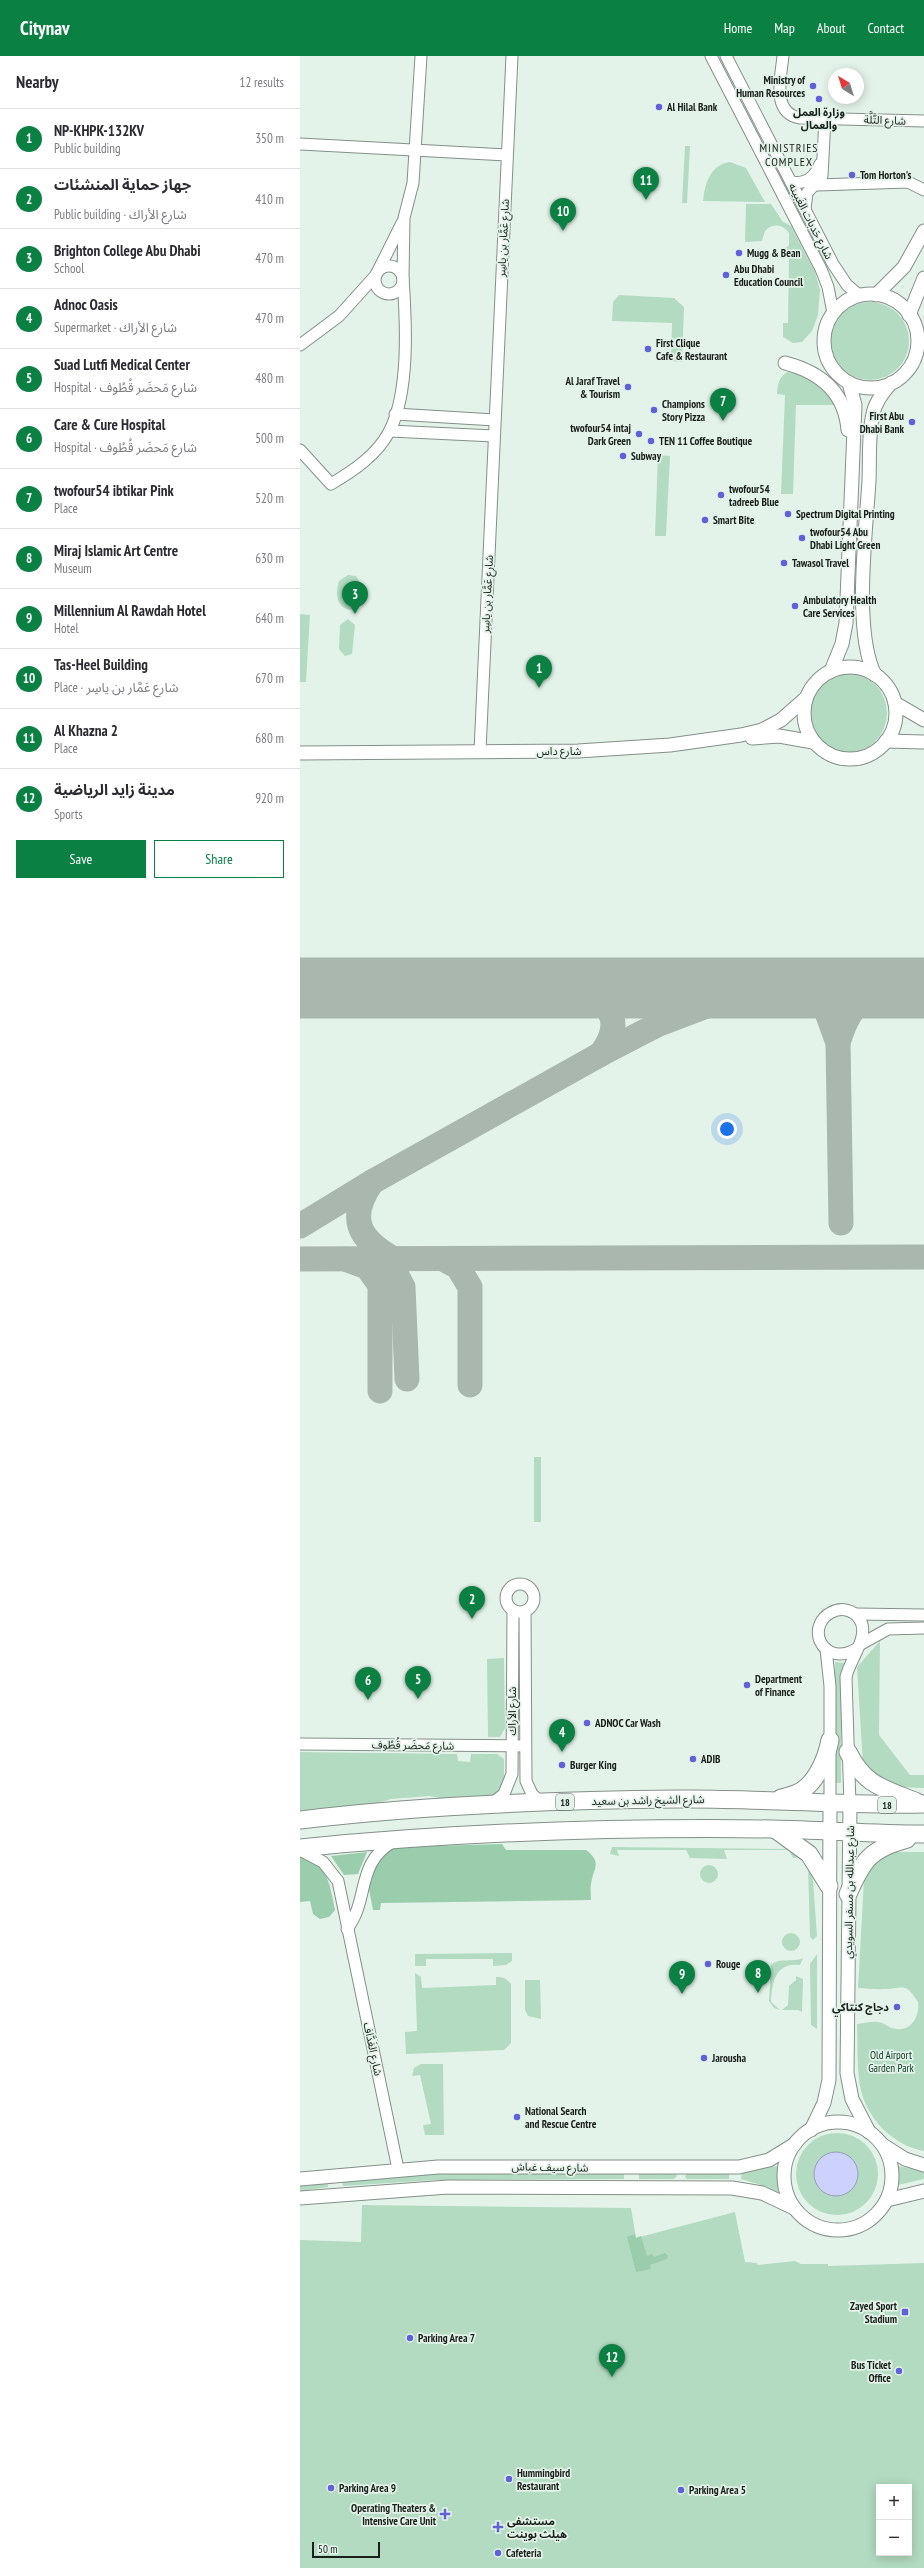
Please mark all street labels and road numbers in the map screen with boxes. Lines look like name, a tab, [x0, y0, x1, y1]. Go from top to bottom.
street label: شارع التَّلَّة	[864, 110, 907, 129]
street label: شارع حَدبات الغَبينه	[785, 181, 836, 262]
street label: شارع عَمَّار بن ياسِر	[494, 198, 513, 278]
street label: شارع عَمَّار بن ياسِر	[478, 554, 497, 634]
street label: شارع داس	[537, 744, 582, 759]
street label: شارع الأراك	[505, 1686, 520, 1735]
street label: شارع مَحضَر قُطُوف	[372, 1737, 455, 1754]
street label: شارع الشيخ راشد بن سعيد	[591, 1792, 705, 1809]
road number: 18	[556, 1794, 574, 1810]
road number: 18	[878, 1797, 896, 1813]
street label: شارع عبدالله بن مسفر السويدي	[841, 1825, 860, 1959]
street label: شارع الغَدَّاف	[360, 2021, 386, 2078]
street label: شارع سيف غباش	[512, 2159, 589, 2176]

